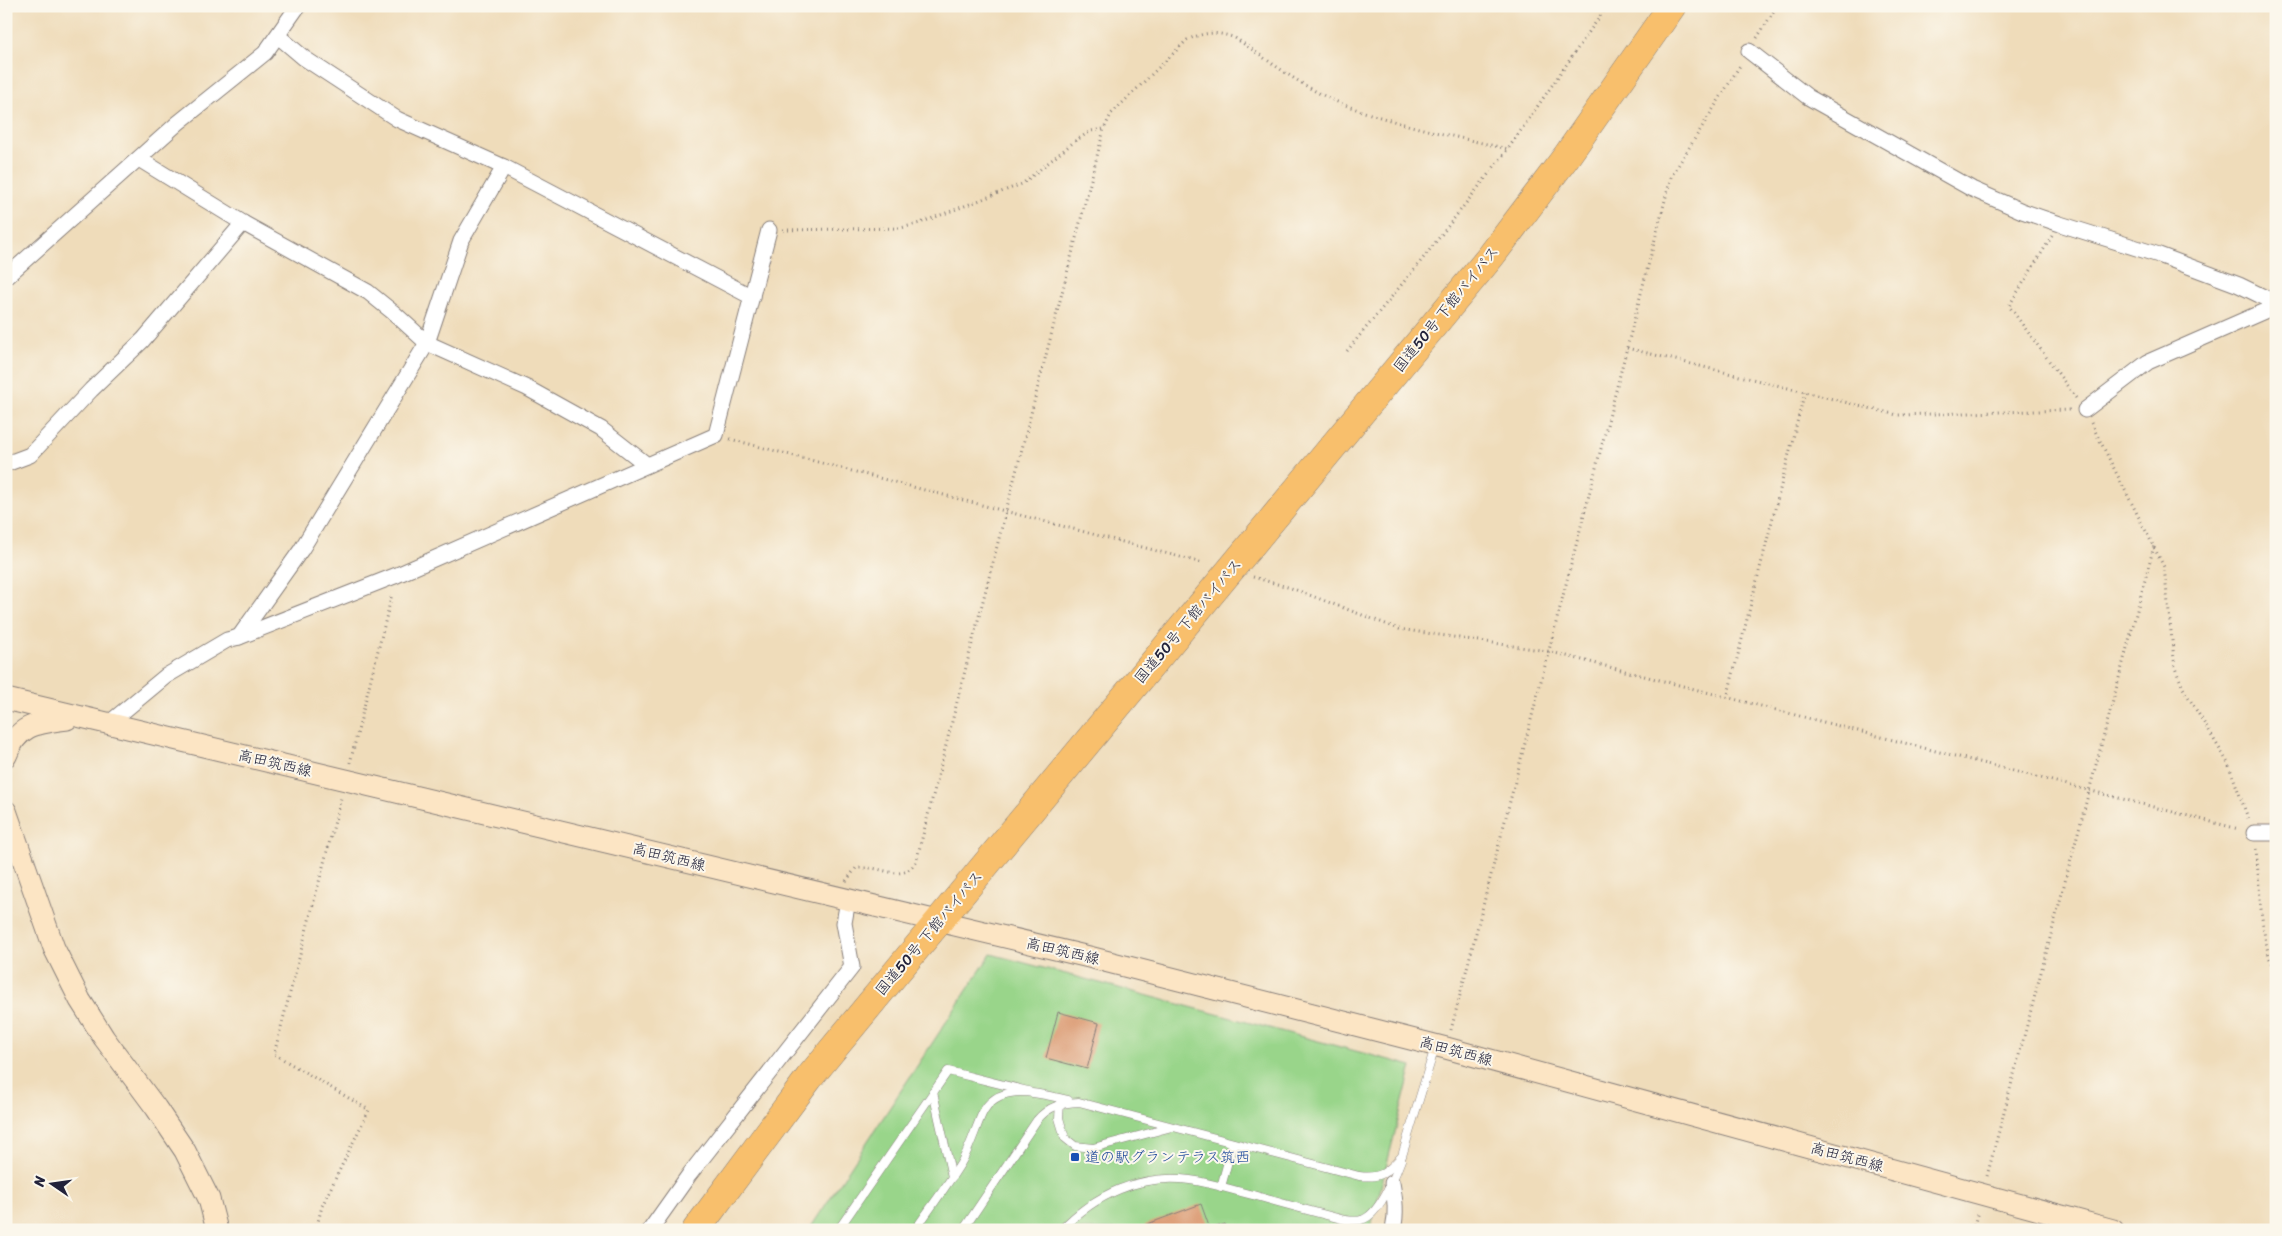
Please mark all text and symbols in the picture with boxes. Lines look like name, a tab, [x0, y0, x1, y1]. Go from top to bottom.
street label: 国道50号 下館バイパス	[1386, 240, 1506, 378]
street label: 国道50号 下館バイパス	[1128, 552, 1248, 690]
street label: 高田筑西線	[236, 742, 314, 784]
street label: 高田筑西線	[629, 835, 709, 879]
street label: 国道50号 下館バイパス	[869, 864, 989, 1002]
street label: 高田筑西線	[1024, 930, 1102, 972]
street label: 高田筑西線	[1416, 1029, 1496, 1073]
street label: 高田筑西線	[1807, 1135, 1887, 1179]
place label: 道の駅グランテラス筑西	[1085, 1144, 1250, 1170]
marker: 道の駅グランテラス筑西	[1069, 1151, 1081, 1163]
north arrow	[28, 1158, 78, 1208]
text: N	[26, 1173, 53, 1190]

